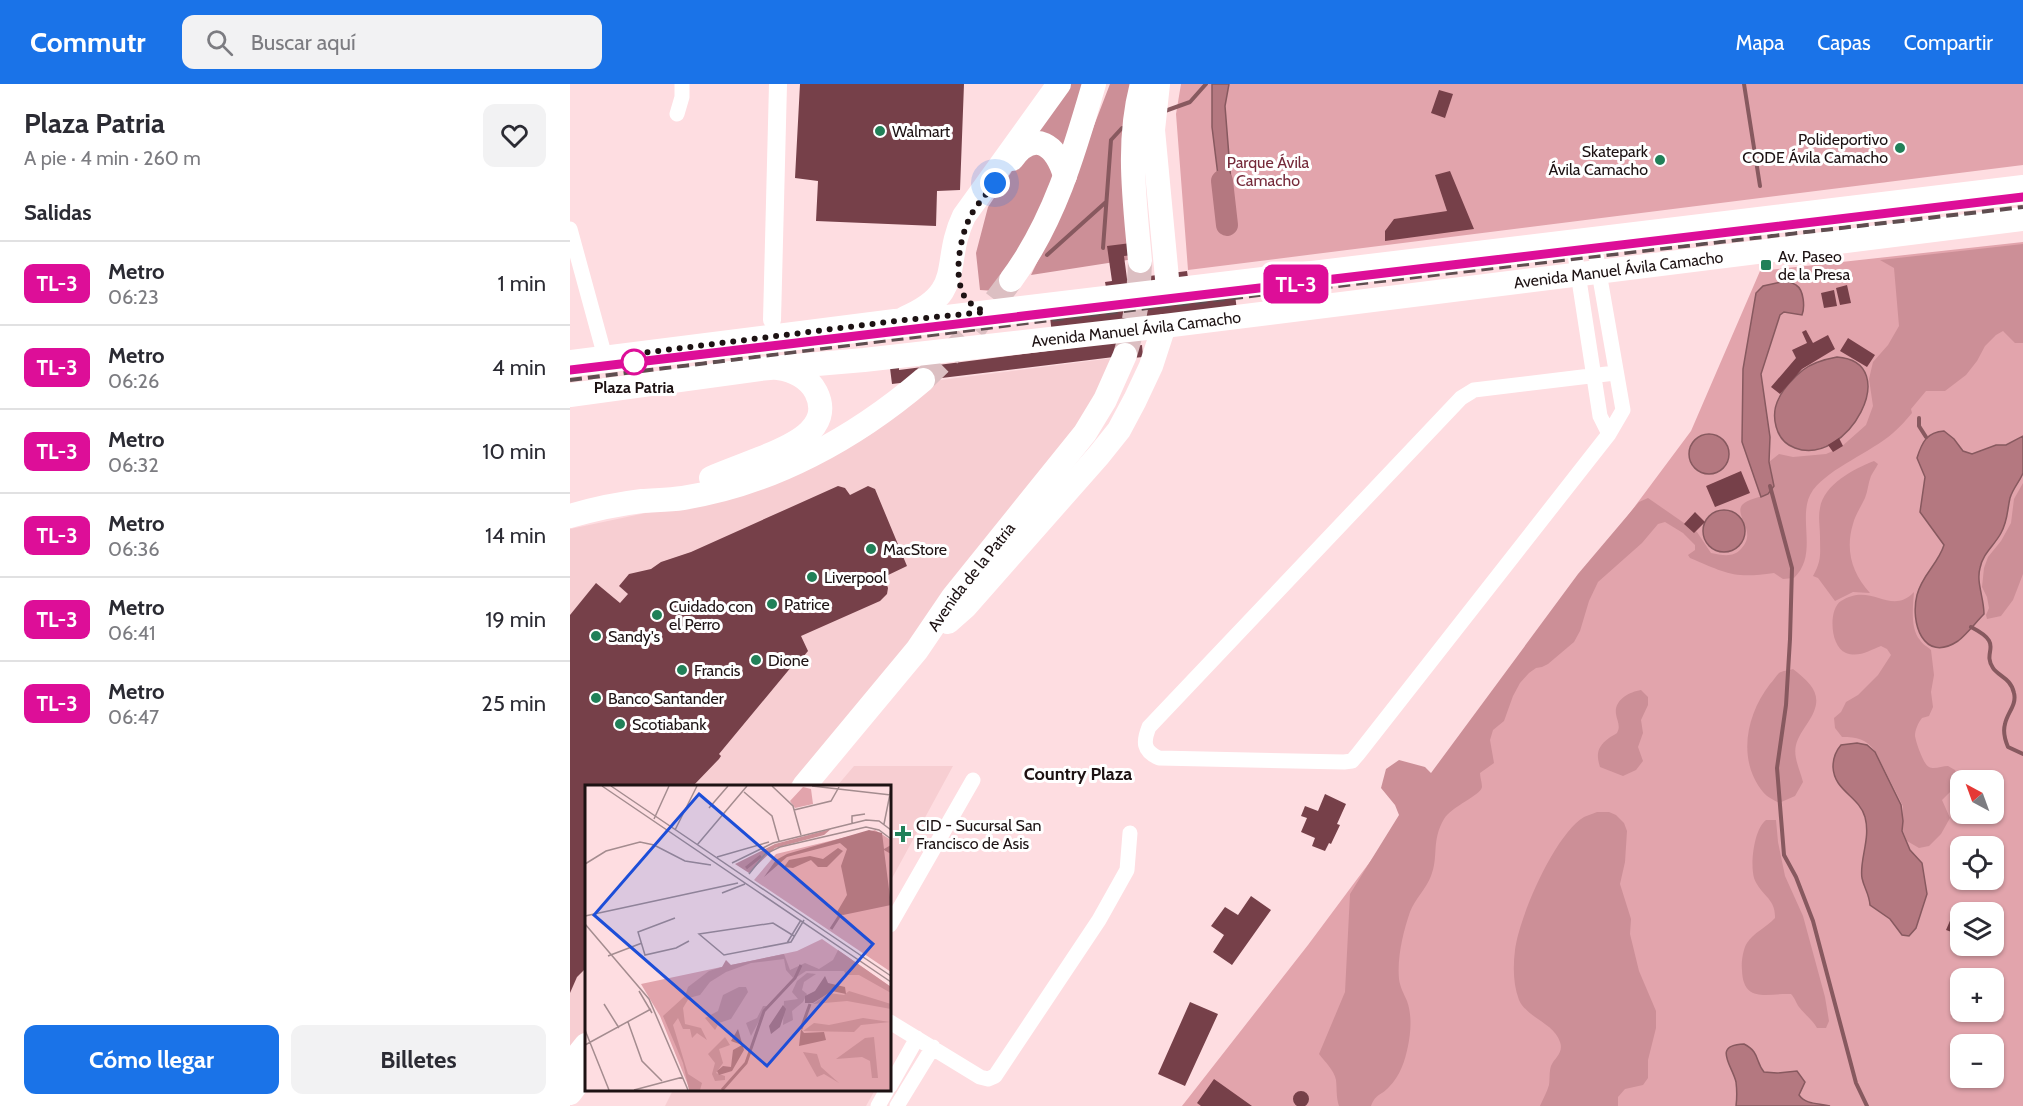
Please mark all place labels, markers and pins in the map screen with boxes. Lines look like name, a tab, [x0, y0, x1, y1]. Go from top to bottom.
place label: Walmart	[892, 122, 951, 141]
marker: Walmart	[873, 124, 887, 138]
place label: Polideportivo CODE Ávila Camacho	[1742, 130, 1888, 167]
marker: Polideportivo CODE Ávila Camacho	[1893, 141, 1907, 155]
place label: Skatepark Ávila Camacho	[1548, 142, 1649, 179]
marker: Skatepark Ávila Camacho	[1653, 153, 1667, 167]
place label: Av. Paseo de la Presa	[1778, 247, 1850, 284]
marker: Av. Paseo de la Presa	[1759, 258, 1773, 272]
marker: Plaza Patria	[621, 349, 647, 375]
place label: Plaza Patria	[594, 378, 674, 397]
place label: MacStore	[883, 540, 947, 559]
marker: MacStore	[864, 542, 878, 556]
place label: Liverpool	[824, 568, 887, 587]
marker: Liverpool	[805, 570, 819, 584]
place label: Patrice	[784, 595, 830, 614]
place label: Cuidado con el Perro	[669, 597, 753, 634]
marker: Patrice	[765, 597, 779, 611]
marker: Cuidado con el Perro	[650, 608, 664, 622]
place label: Sandy's	[608, 627, 660, 646]
marker: Sandy's	[589, 629, 603, 643]
place label: Dione	[768, 651, 809, 670]
marker: Dione	[749, 653, 763, 667]
place label: Francis	[694, 661, 741, 680]
marker: Francis	[675, 663, 689, 677]
place label: Banco Santander	[608, 689, 725, 708]
marker: Banco Santander	[589, 691, 603, 705]
place label: Scotiabank	[632, 715, 707, 734]
marker: Scotiabank	[613, 717, 627, 731]
place label: CID - Sucursal San Francisco de Asis	[916, 816, 1042, 853]
marker: CID - Sucursal San Francisco de Asis	[894, 825, 912, 843]

